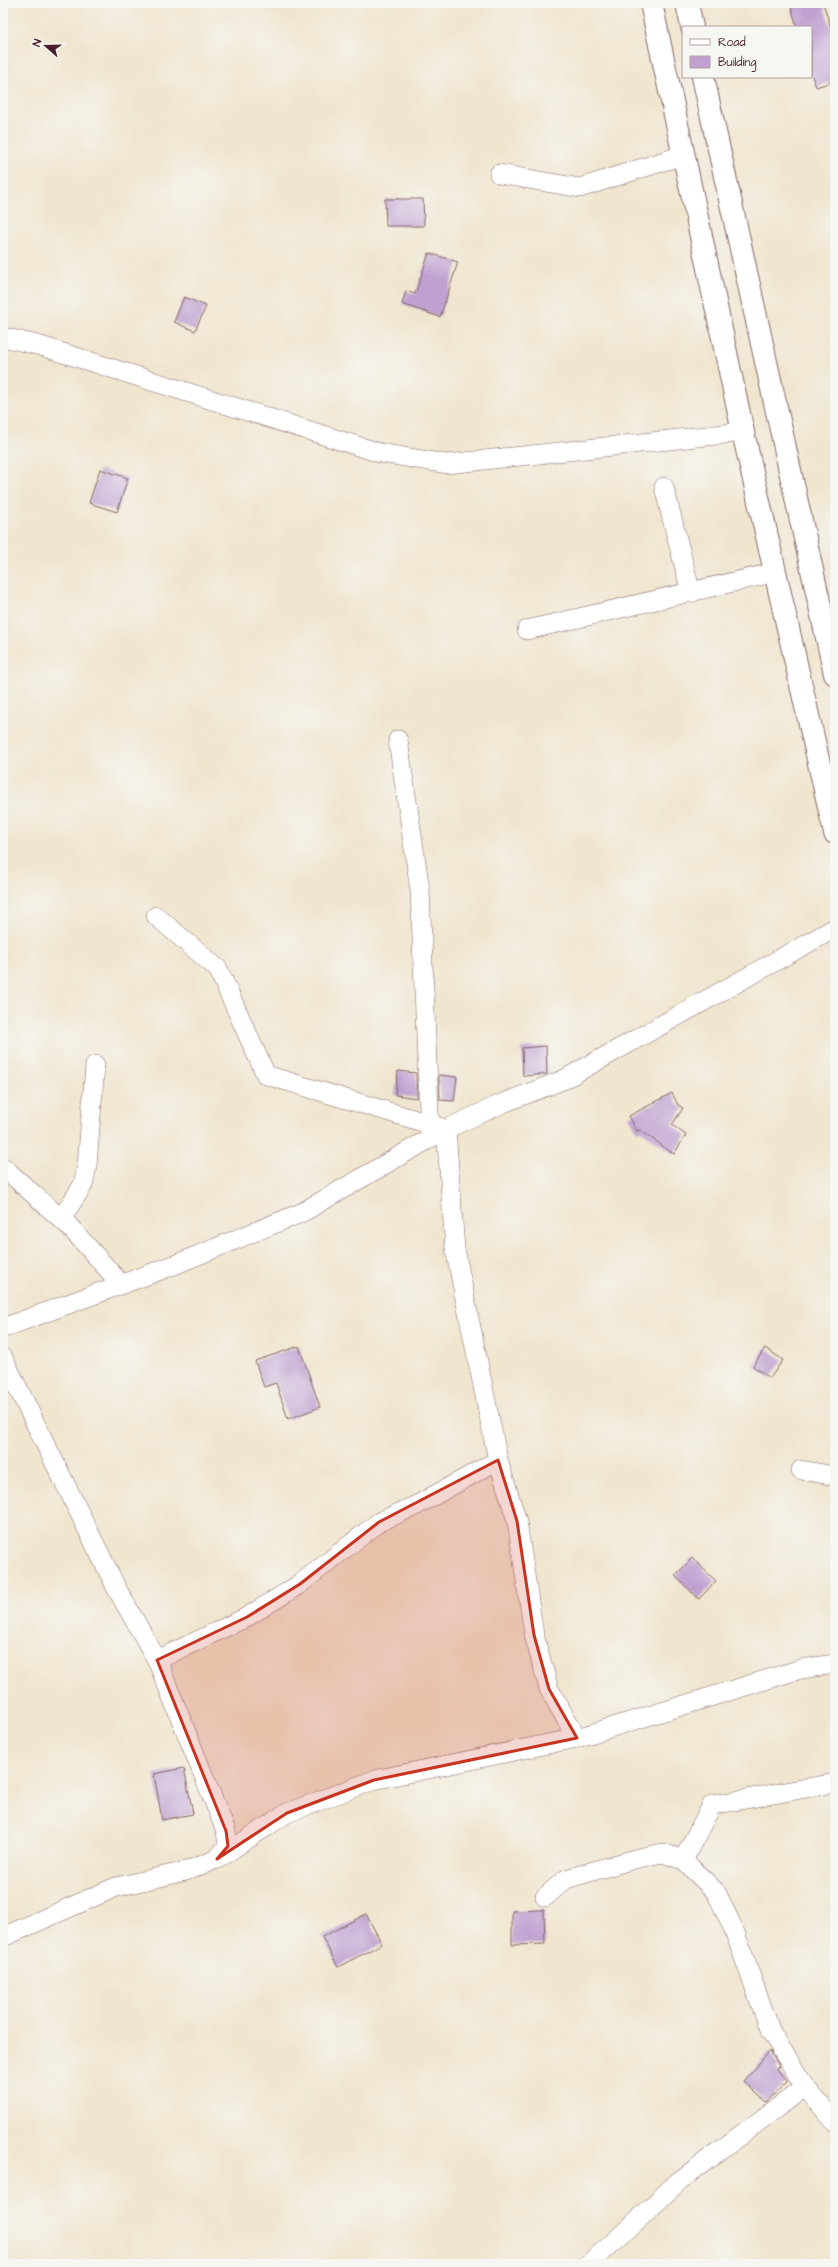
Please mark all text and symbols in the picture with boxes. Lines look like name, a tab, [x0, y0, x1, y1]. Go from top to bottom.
north arrow	[26, 26, 66, 66]
legend	[682, 26, 812, 78]
text: Road	[718, 34, 746, 51]
text: N	[29, 37, 45, 49]
text: Building	[718, 54, 756, 72]

